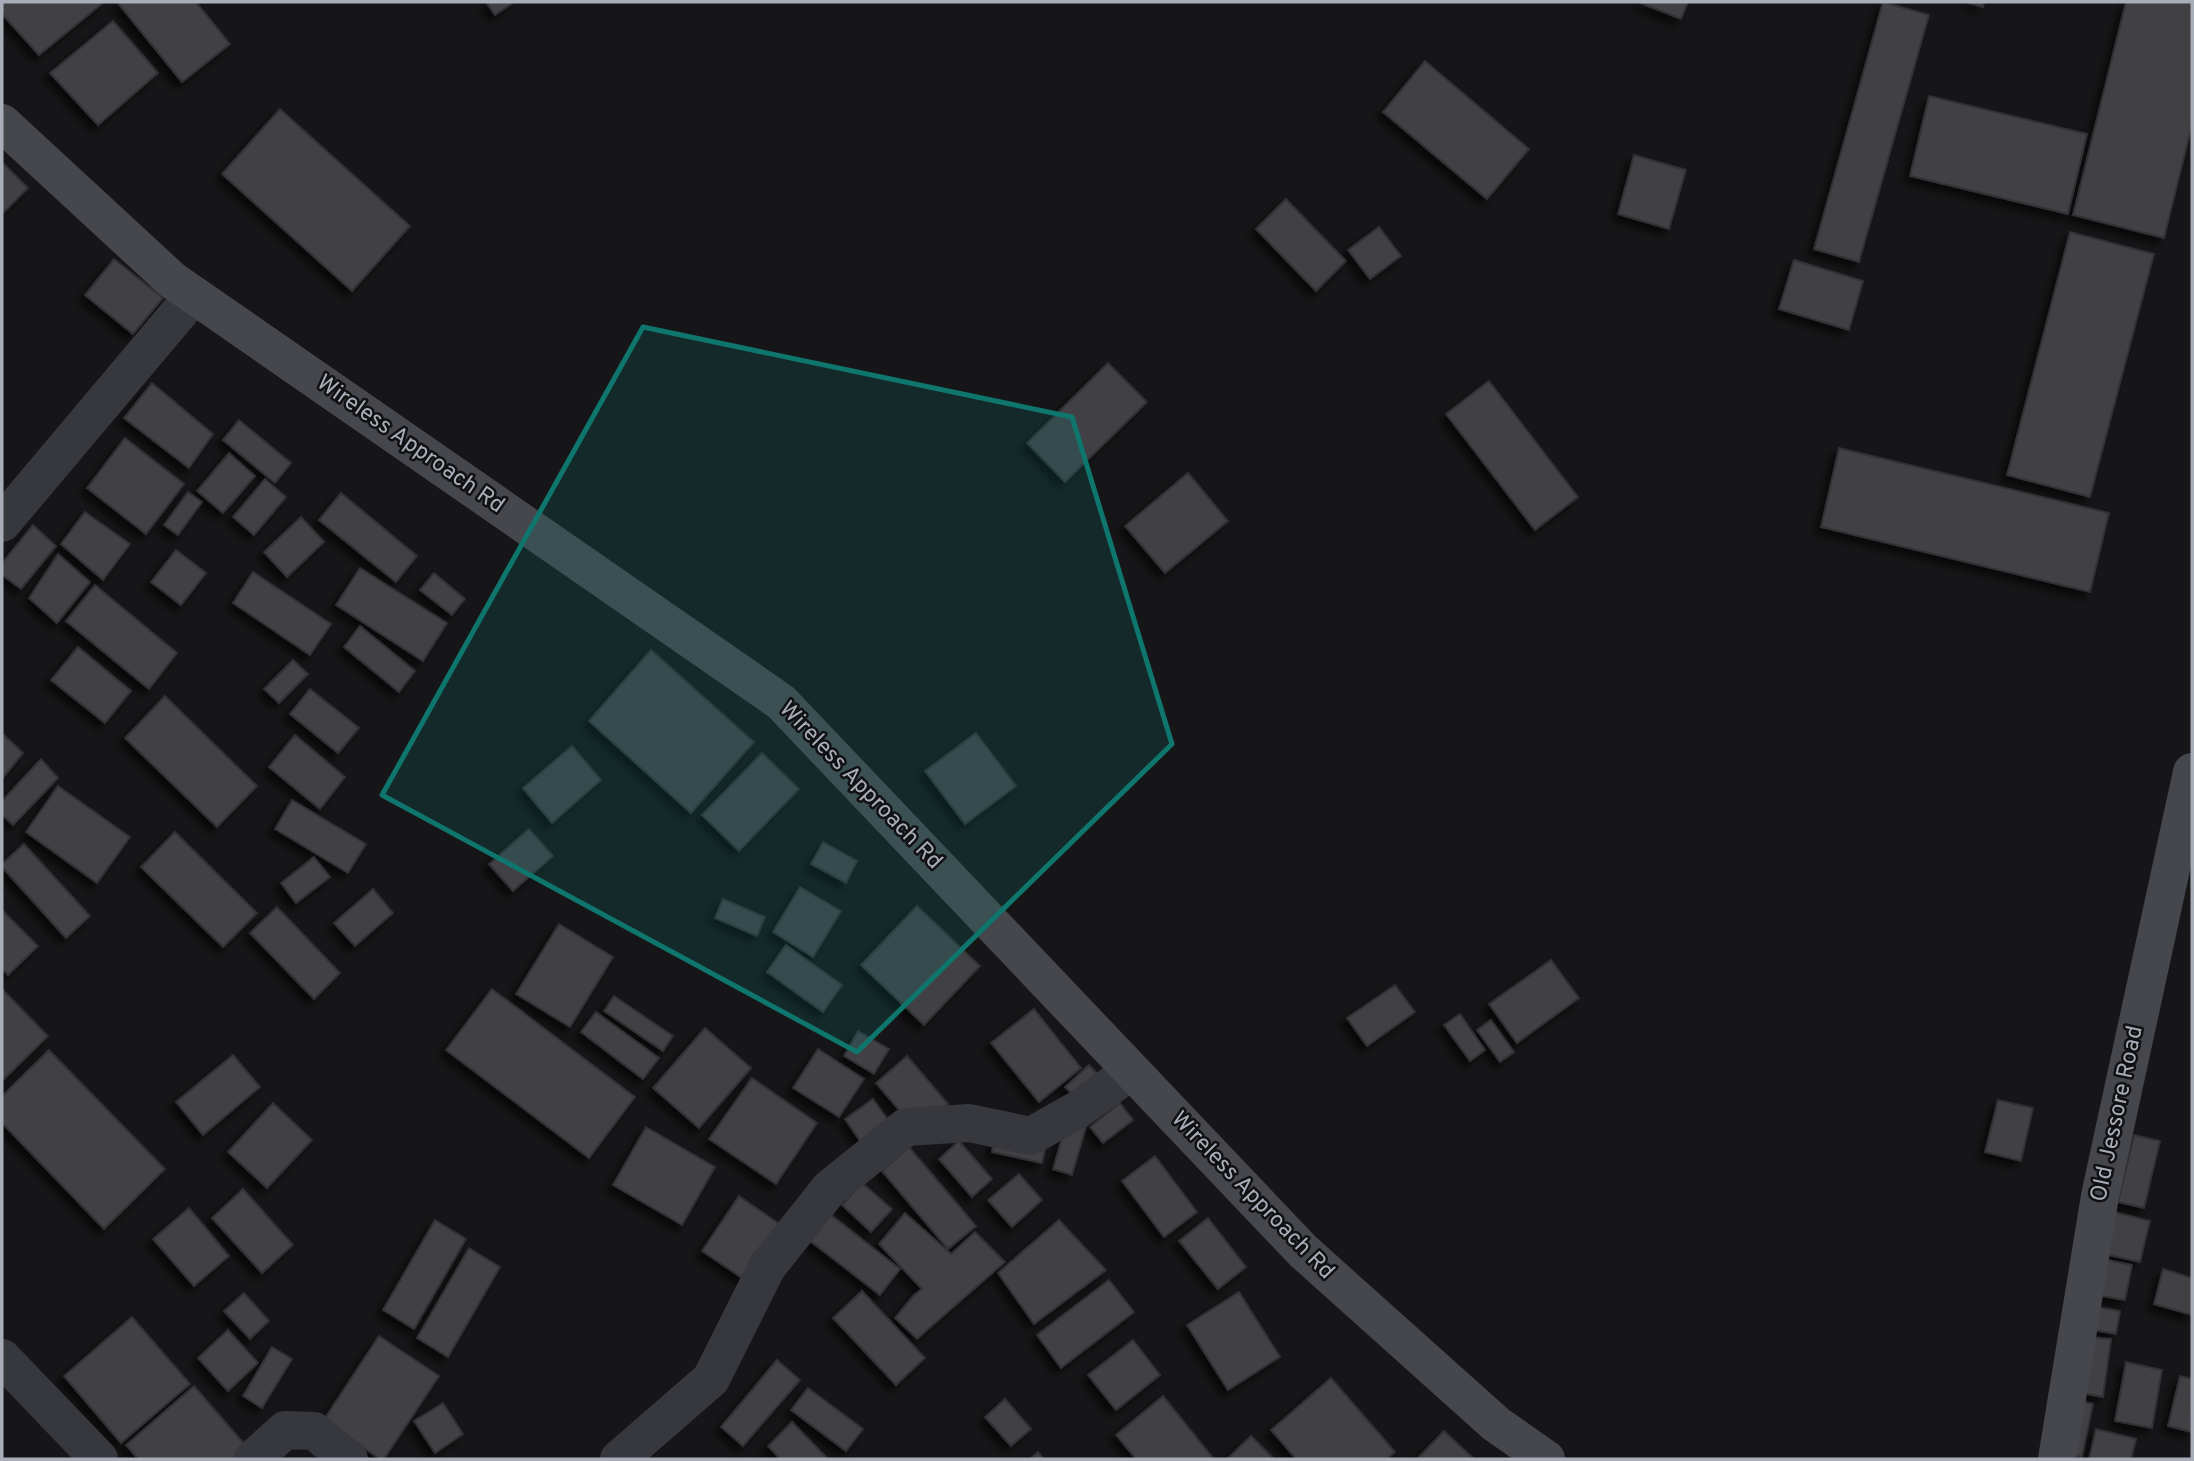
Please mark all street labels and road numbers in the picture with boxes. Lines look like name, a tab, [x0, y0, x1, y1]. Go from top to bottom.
street label: Wireless Approach Rd	[310, 369, 510, 521]
street label: Wireless Approach Rd	[772, 696, 948, 876]
street label: Old Jessore Road	[2085, 1023, 2151, 1205]
street label: Wireless Approach Rd	[1164, 1106, 1340, 1286]

